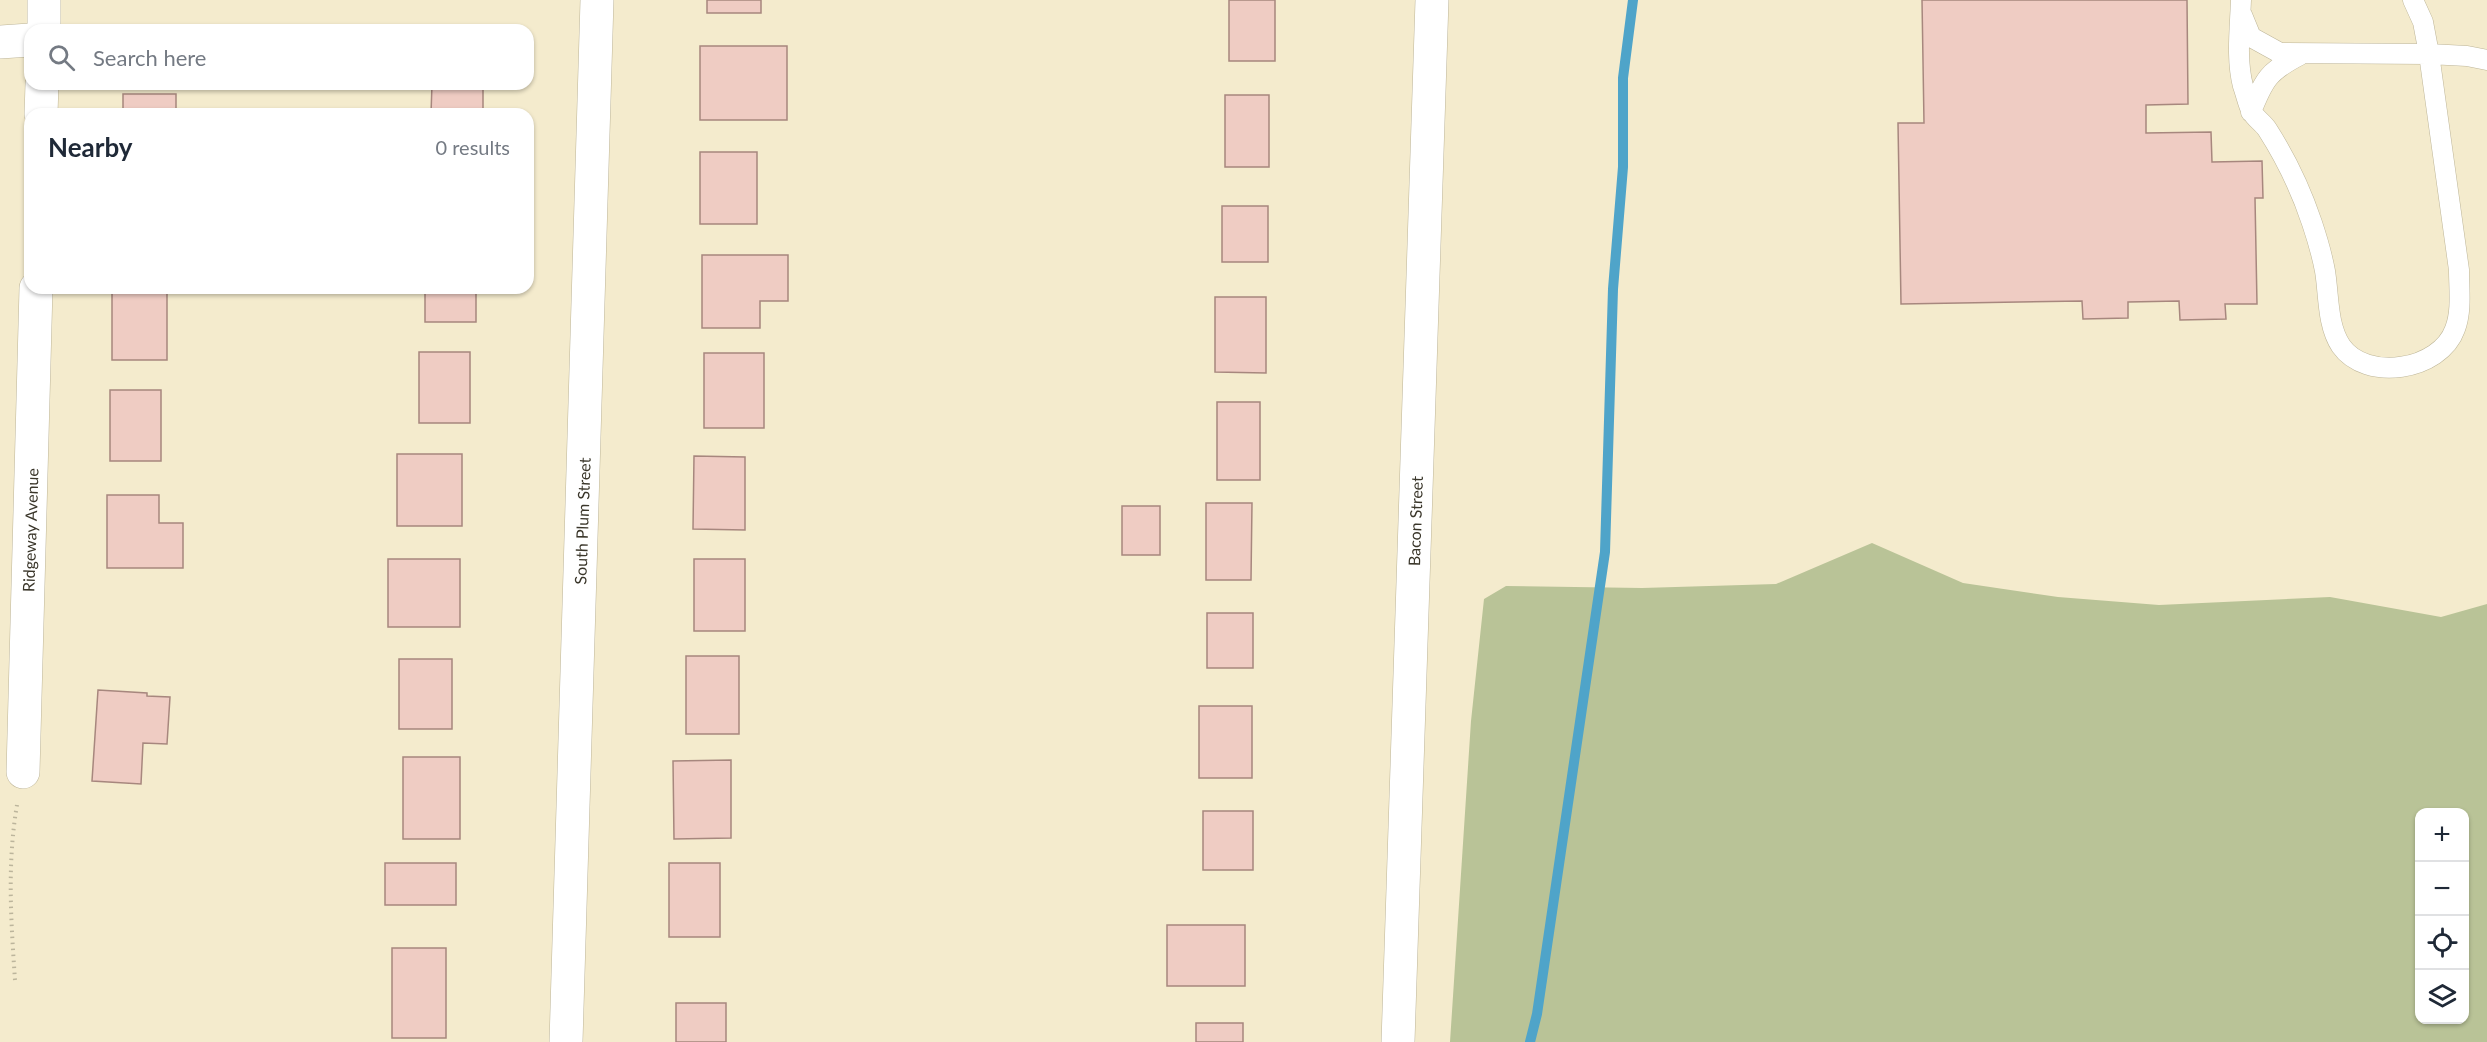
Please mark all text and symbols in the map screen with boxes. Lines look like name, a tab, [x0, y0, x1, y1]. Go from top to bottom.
search box	[24, 24, 534, 90]
icon: search	[45, 41, 78, 74]
text: Search here	[93, 44, 206, 71]
text: Nearby	[48, 131, 133, 163]
text: 0 results	[435, 135, 510, 159]
street label: South Plum Street	[570, 457, 594, 585]
street label: Ridgeway Avenue	[18, 468, 42, 592]
street label: Bacon Street	[1404, 475, 1426, 566]
map controls	[2415, 808, 2469, 1024]
button: +	[2415, 808, 2469, 862]
button: −	[2415, 862, 2469, 916]
button: locate	[2415, 916, 2469, 970]
button: layers	[2415, 970, 2469, 1024]

